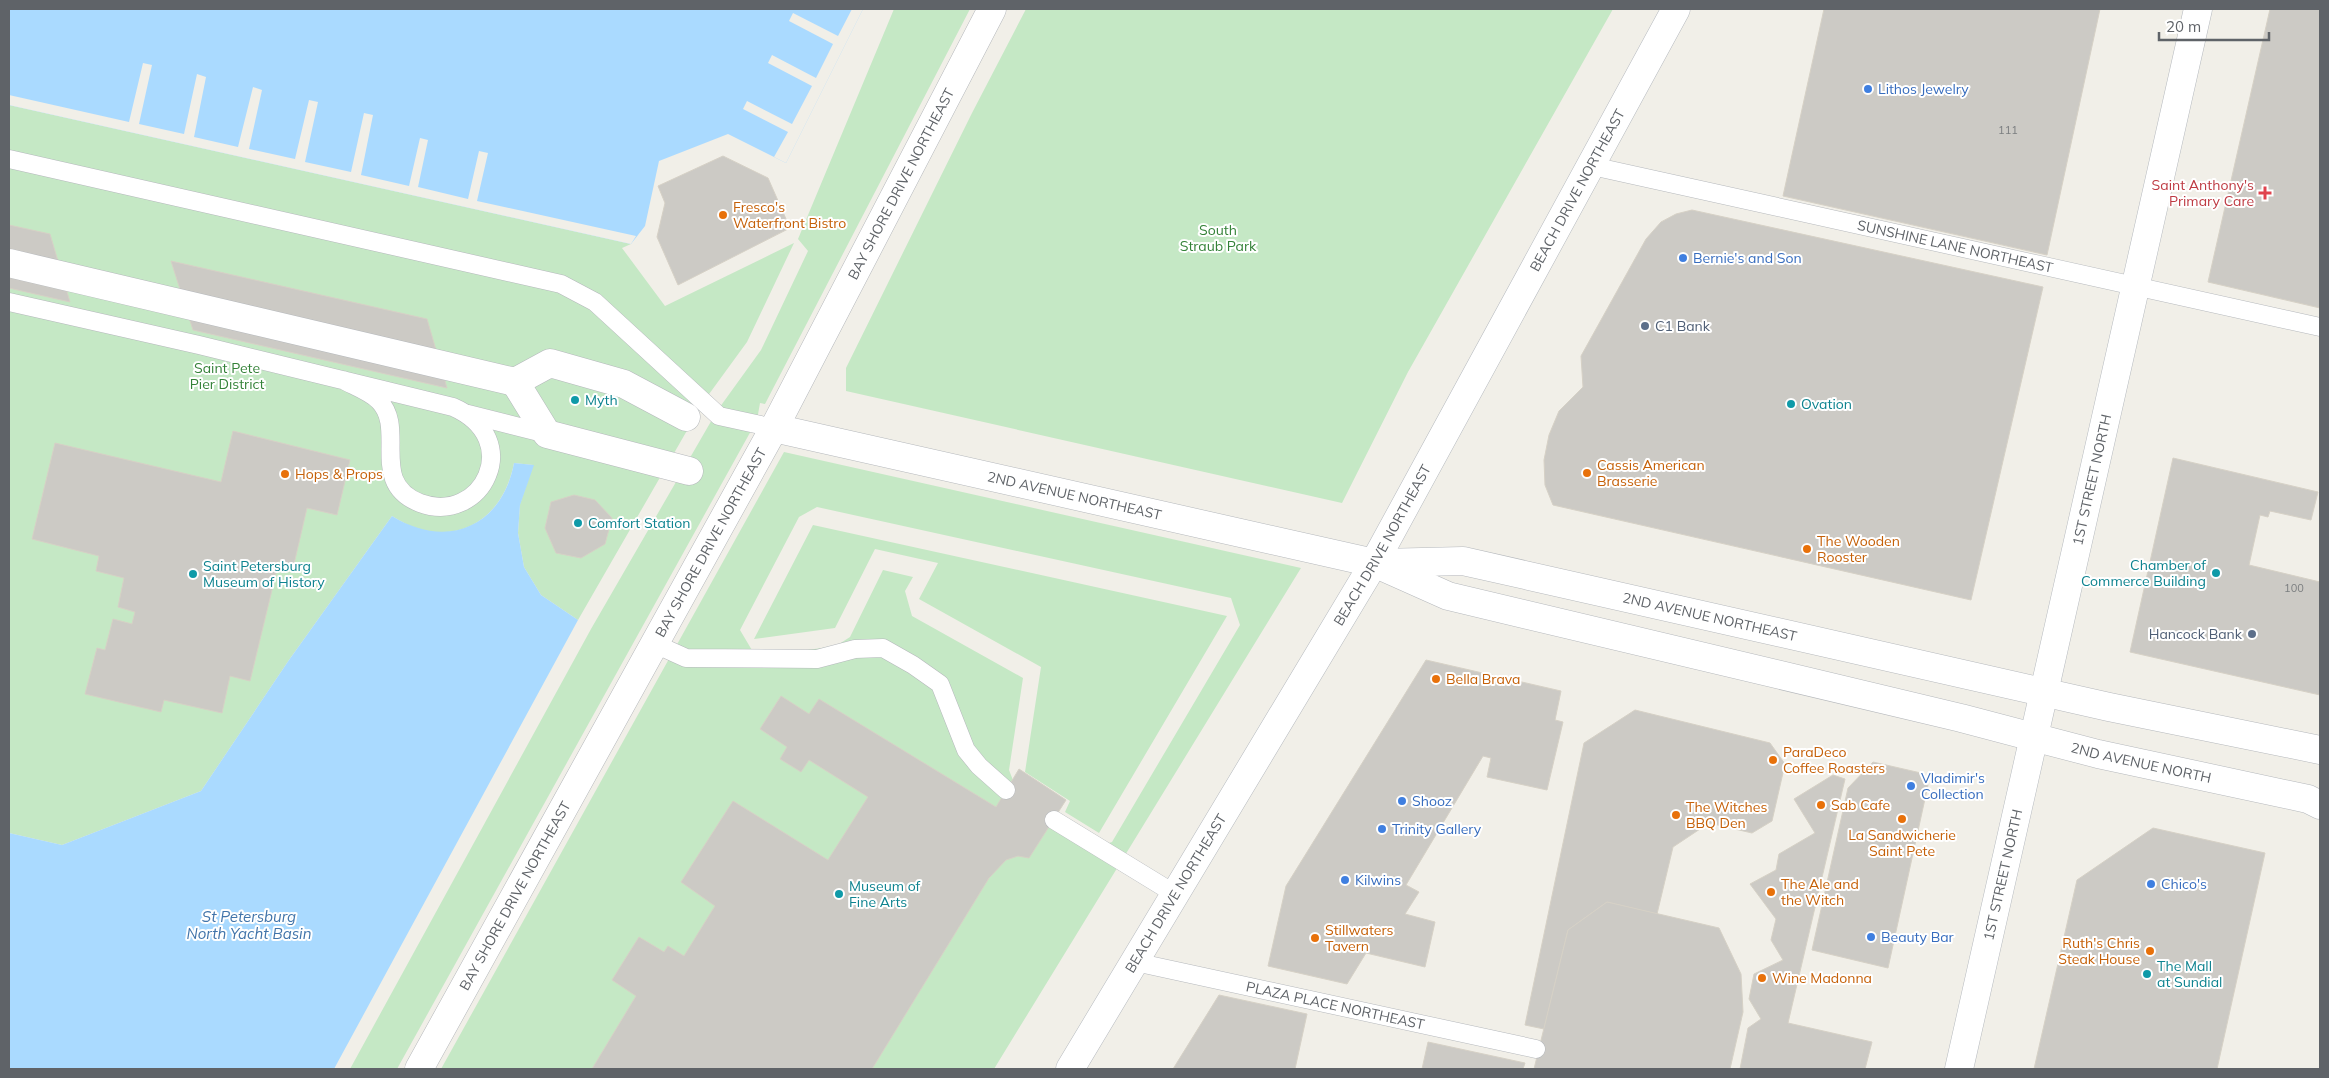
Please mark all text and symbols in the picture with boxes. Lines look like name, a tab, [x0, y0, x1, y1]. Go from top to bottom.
scale bar	[2159, 10, 2269, 42]
text: 20 m	[2166, 17, 2201, 36]
place label: Lithos Jewelry	[1878, 80, 1969, 98]
marker: Lithos Jewelry	[1862, 83, 1874, 95]
street label: BAY SHORE DRIVE NORTHEAST	[844, 85, 959, 283]
street label: BEACH DRIVE NORTHEAST	[1526, 105, 1629, 274]
house number: 111	[1998, 123, 2018, 137]
place label: Saint Anthony's Primary Care	[2152, 176, 2254, 210]
marker: Saint Anthony's Primary Care	[2258, 186, 2272, 200]
place label: Fresco's Waterfront Bistro	[733, 198, 846, 232]
marker: Fresco's Waterfront Bistro	[717, 209, 729, 221]
street label: SUNSHINE LANE NORTHEAST	[1856, 216, 2055, 277]
park label: South Straub Park	[1180, 221, 1257, 255]
place label: Bernie's and Son	[1693, 249, 1802, 267]
marker: Bernie's and Son	[1677, 252, 1689, 264]
place label: C1 Bank	[1655, 317, 1711, 335]
marker: C1 Bank	[1639, 320, 1651, 332]
park label: Saint Pete Pier District	[190, 359, 264, 393]
place label: Myth	[585, 391, 618, 409]
marker: Myth	[569, 394, 581, 406]
place label: Ovation	[1801, 395, 1852, 413]
marker: Ovation	[1785, 398, 1797, 410]
street label: 1ST STREET NORTH	[2068, 412, 2115, 547]
street label: BAY SHORE DRIVE NORTHEAST	[651, 444, 771, 640]
place label: Cassis American Brasserie	[1597, 456, 1705, 490]
street label: BEACH DRIVE NORTHEAST	[1329, 461, 1435, 629]
place label: Hops & Props	[295, 465, 383, 483]
street label: 2ND AVENUE NORTHEAST	[986, 467, 1164, 524]
marker: Cassis American Brasserie	[1581, 467, 1593, 479]
marker: Hops & Props	[279, 468, 291, 480]
place label: Comfort Station	[588, 514, 690, 532]
marker: Comfort Station	[572, 517, 584, 529]
place label: The Wooden Rooster	[1817, 532, 1900, 566]
marker: The Wooden Rooster	[1801, 543, 1813, 555]
place label: Chamber of Commerce Building	[2081, 556, 2206, 590]
place label: Saint Petersburg Museum of History	[203, 557, 325, 591]
marker: Chamber of Commerce Building	[2210, 567, 2222, 579]
marker: Saint Petersburg Museum of History	[187, 568, 199, 580]
house number: 100	[2284, 581, 2304, 595]
street label: 2ND AVENUE NORTHEAST	[1621, 588, 1799, 645]
place label: Hancock Bank	[2149, 625, 2243, 643]
marker: Hancock Bank	[2246, 628, 2258, 640]
place label: Bella Brava	[1446, 670, 1520, 688]
marker: Bella Brava	[1430, 673, 1442, 685]
street label: 2ND AVENUE NORTH	[2069, 738, 2213, 787]
place label: ParaDeco Coffee Roasters	[1783, 743, 1885, 777]
marker: ParaDeco Coffee Roasters	[1767, 754, 1779, 766]
place label: Vladimir's Collection	[1921, 769, 1985, 803]
marker: Vladimir's Collection	[1905, 780, 1917, 792]
place label: Shooz	[1412, 792, 1452, 810]
marker: Shooz	[1396, 795, 1408, 807]
place label: Sab Cafe	[1831, 796, 1890, 814]
street label: BAY SHORE DRIVE NORTHEAST	[455, 798, 575, 994]
place label: The Witches BBQ Den	[1686, 798, 1767, 832]
marker: Sab Cafe	[1815, 799, 1827, 811]
street label: 1ST STREET NORTH	[1979, 808, 2026, 942]
marker: The Witches BBQ Den	[1670, 809, 1682, 821]
street label: BEACH DRIVE NORTHEAST	[1121, 810, 1231, 976]
marker: La Sandwicherie Saint Pete	[1896, 813, 1908, 825]
place label: Trinity Gallery	[1392, 820, 1482, 838]
marker: Trinity Gallery	[1376, 823, 1388, 835]
place label: La Sandwicherie Saint Pete	[1848, 826, 1956, 860]
place label: Kilwins	[1355, 871, 1401, 889]
marker: Kilwins	[1339, 874, 1351, 886]
place label: The Ale and the Witch	[1781, 875, 1859, 909]
place label: Chico's	[2161, 875, 2207, 893]
place label: Museum of Fine Arts	[849, 877, 921, 911]
marker: Chico's	[2145, 878, 2157, 890]
marker: The Ale and the Witch	[1765, 886, 1777, 898]
marker: Museum of Fine Arts	[833, 888, 845, 900]
water label: St Petersburg North Yacht Basin	[187, 907, 312, 943]
place label: Stillwaters Tavern	[1325, 921, 1393, 955]
place label: Beauty Bar	[1881, 928, 1955, 946]
marker: Beauty Bar	[1865, 931, 1877, 943]
marker: Stillwaters Tavern	[1309, 932, 1321, 944]
place label: Ruth's Chris Steak House	[2058, 934, 2140, 968]
marker: Ruth's Chris Steak House	[2144, 945, 2156, 957]
place label: The Mall at Sundial	[2157, 957, 2222, 991]
marker: The Mall at Sundial	[2141, 968, 2153, 980]
place label: Wine Madonna	[1772, 969, 1872, 987]
marker: Wine Madonna	[1756, 972, 1768, 984]
street label: PLAZA PLACE NORTHEAST	[1244, 977, 1427, 1034]

